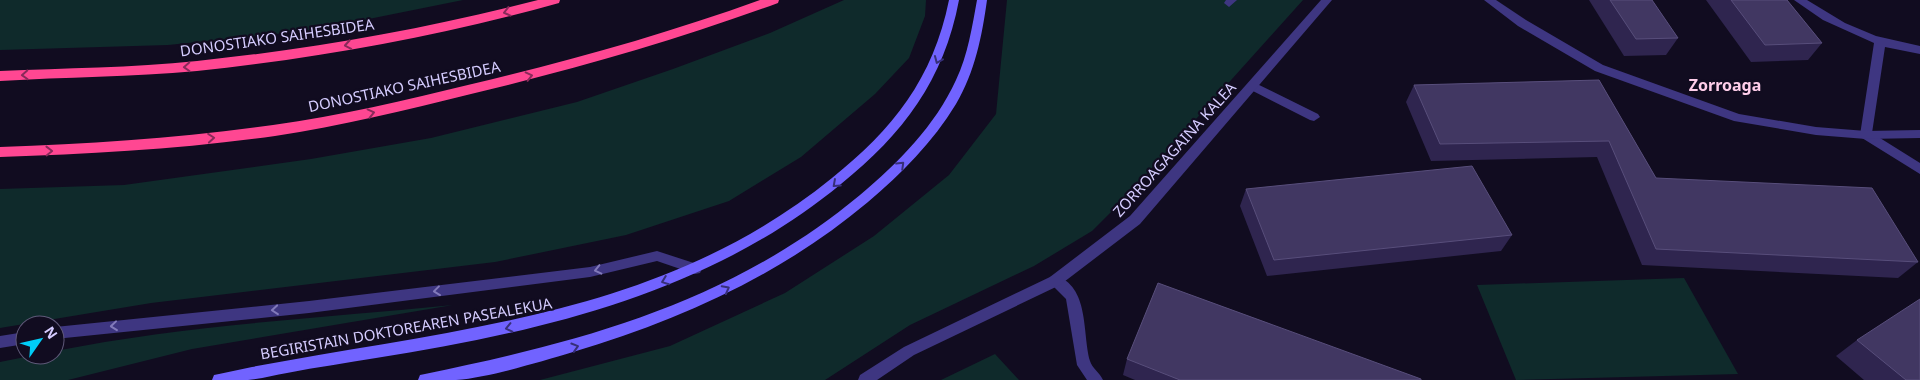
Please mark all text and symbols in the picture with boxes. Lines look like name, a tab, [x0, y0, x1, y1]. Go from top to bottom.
one-way arrow	[503, 6, 512, 17]
street label: DONOSTIAKO SAIHESBIDEA	[179, 13, 376, 61]
one-way arrow	[344, 40, 352, 50]
one-way arrow	[934, 55, 944, 64]
street label: DONOSTIAKO SAIHESBIDEA	[306, 56, 502, 116]
one-way arrow	[183, 61, 191, 72]
one-way arrow	[21, 70, 29, 81]
one-way arrow	[525, 71, 534, 82]
district label: Zorroaga	[1689, 74, 1761, 96]
street label: ZORROAGAGAINA KALEA	[1108, 77, 1240, 221]
one-way arrow	[367, 108, 376, 119]
one-way arrow	[207, 132, 215, 143]
one-way arrow	[45, 146, 53, 156]
one-way arrow	[895, 162, 904, 171]
one-way arrow	[832, 178, 841, 187]
one-way arrow	[593, 264, 602, 275]
one-way arrow	[661, 275, 669, 285]
one-way arrow	[432, 285, 441, 295]
one-way arrow	[721, 285, 730, 295]
street label: BEGIRISTAIN DOKTOREAREN PASEALEKUA	[259, 292, 554, 364]
one-way arrow	[271, 304, 279, 315]
north arrow	[15, 315, 65, 365]
one-way arrow	[109, 320, 117, 331]
text: N	[40, 322, 62, 342]
one-way arrow	[505, 322, 514, 333]
one-way arrow	[570, 342, 578, 352]

